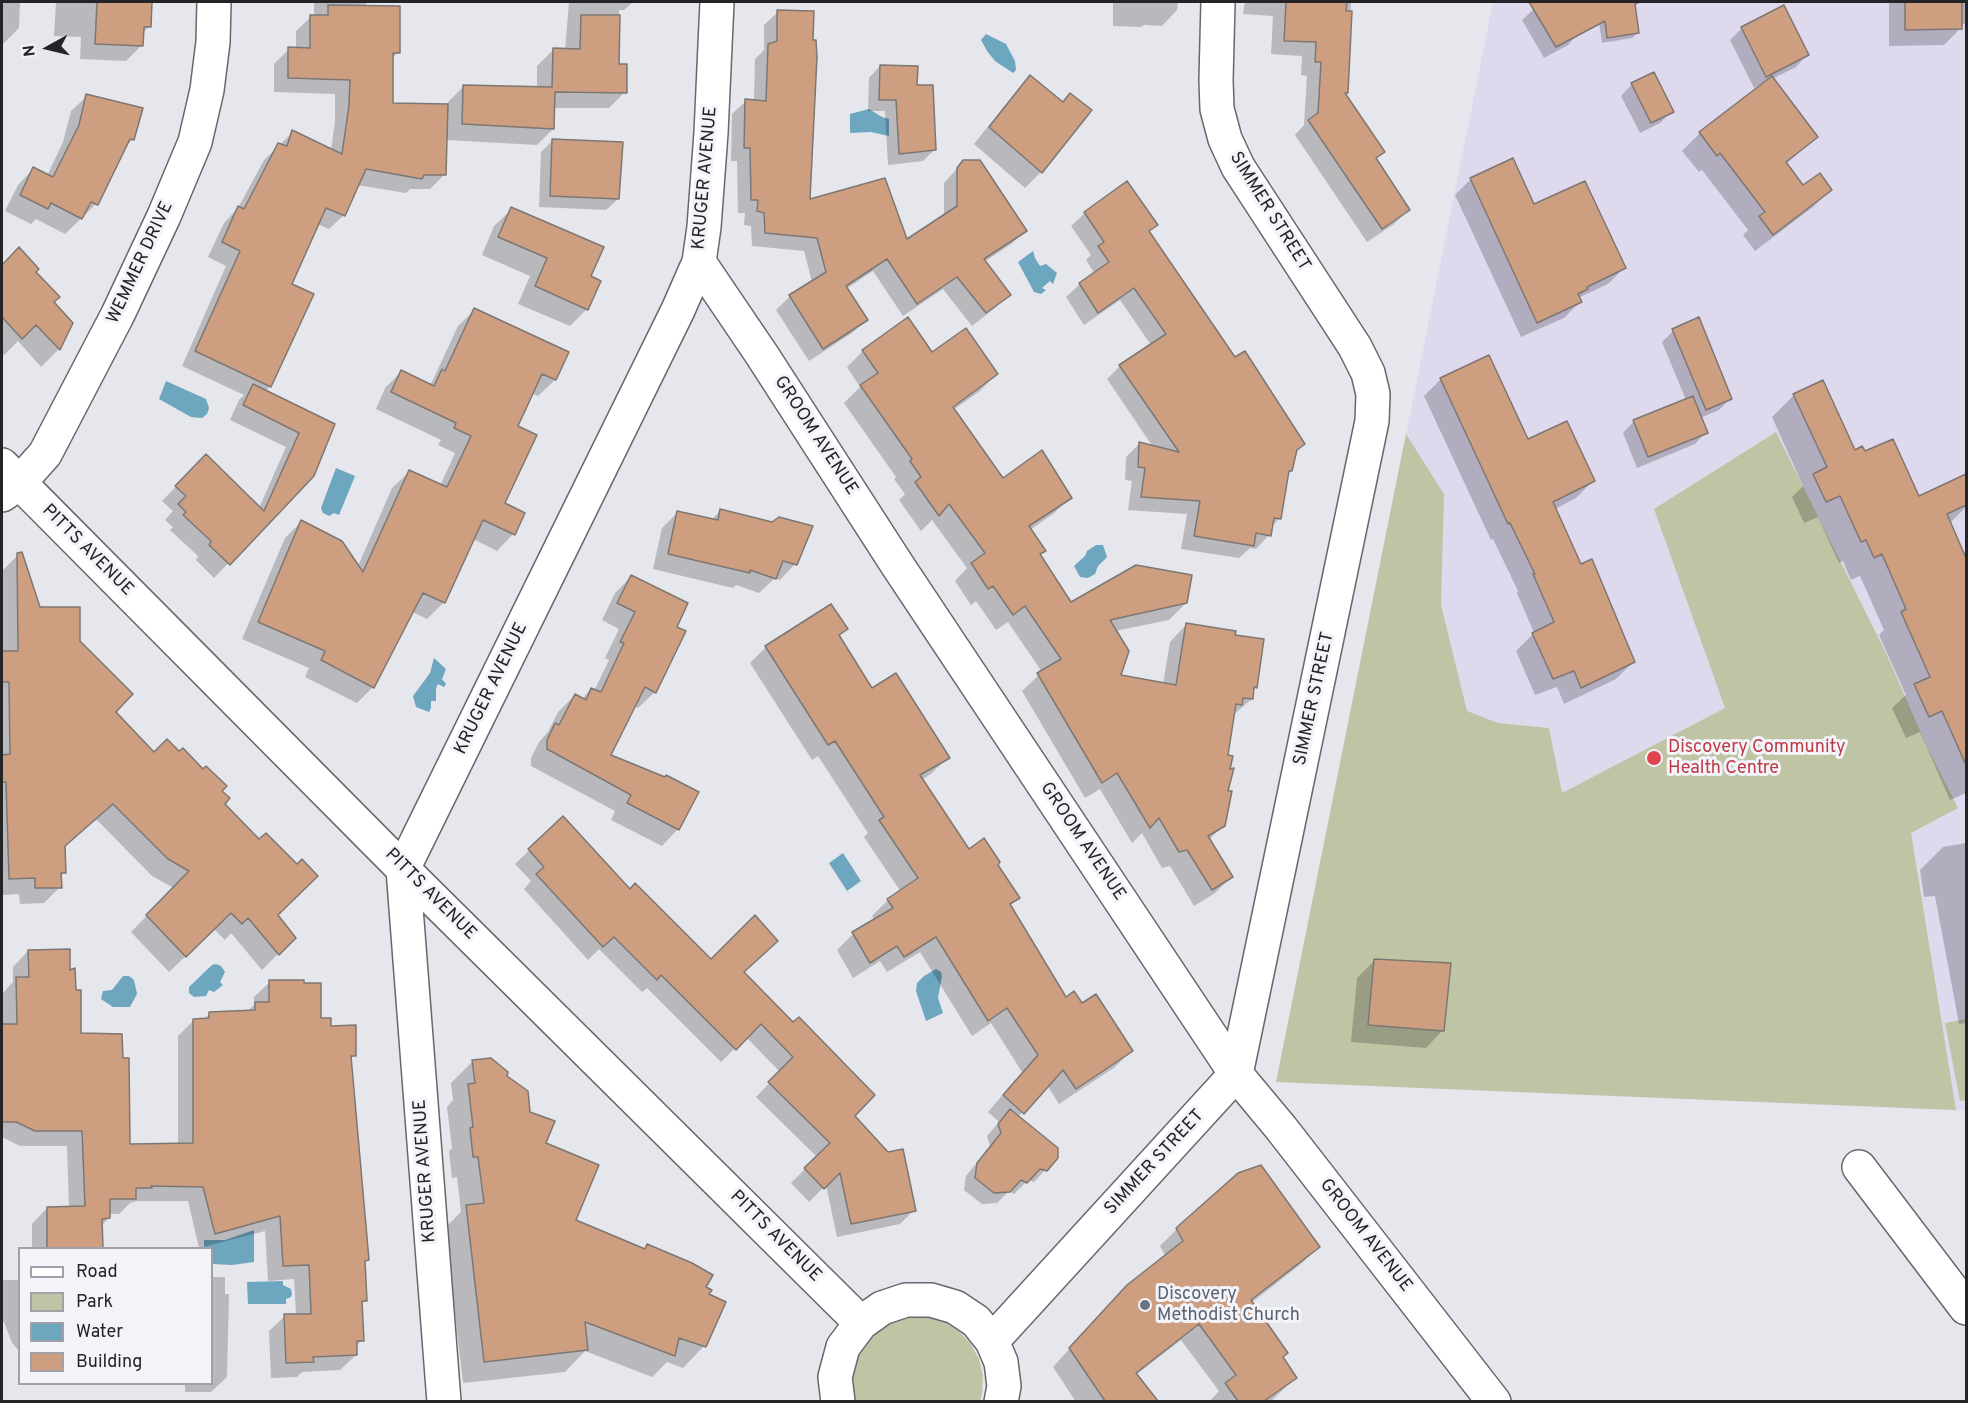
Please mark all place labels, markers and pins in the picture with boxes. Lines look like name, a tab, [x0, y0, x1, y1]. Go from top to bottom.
place label: Discovery Community Health Centre	[1668, 737, 1845, 780]
marker: Discovery Community Health Centre	[1645, 749, 1663, 767]
place label: Discovery Methodist Church	[1157, 1284, 1300, 1326]
marker: Discovery Methodist Church	[1138, 1298, 1152, 1312]

